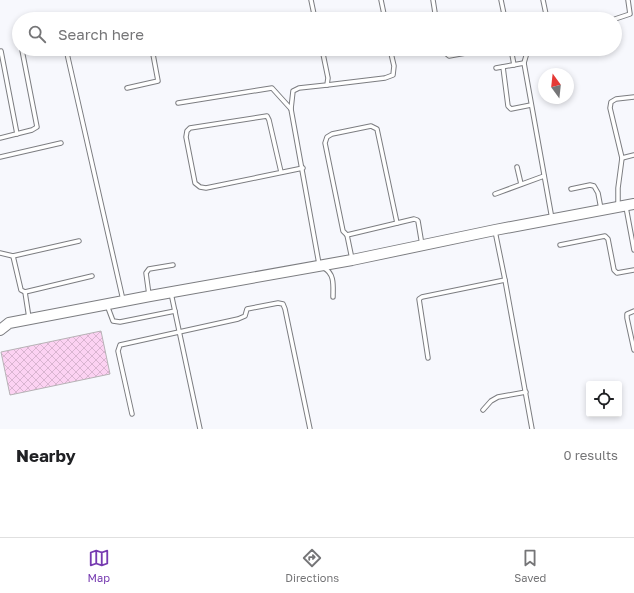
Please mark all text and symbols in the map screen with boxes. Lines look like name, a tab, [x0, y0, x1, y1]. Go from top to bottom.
search box	[12, 12, 622, 56]
icon: search	[26, 23, 48, 45]
text: Search here	[58, 25, 144, 43]
north arrow	[538, 68, 574, 104]
map controls	[586, 381, 622, 417]
button: locate	[586, 381, 622, 417]
text: Nearby	[16, 445, 76, 466]
text: 0 results	[563, 447, 618, 463]
tab: Map	[88, 547, 110, 584]
tab: Directions	[285, 547, 339, 584]
tab: Saved	[514, 547, 546, 584]

